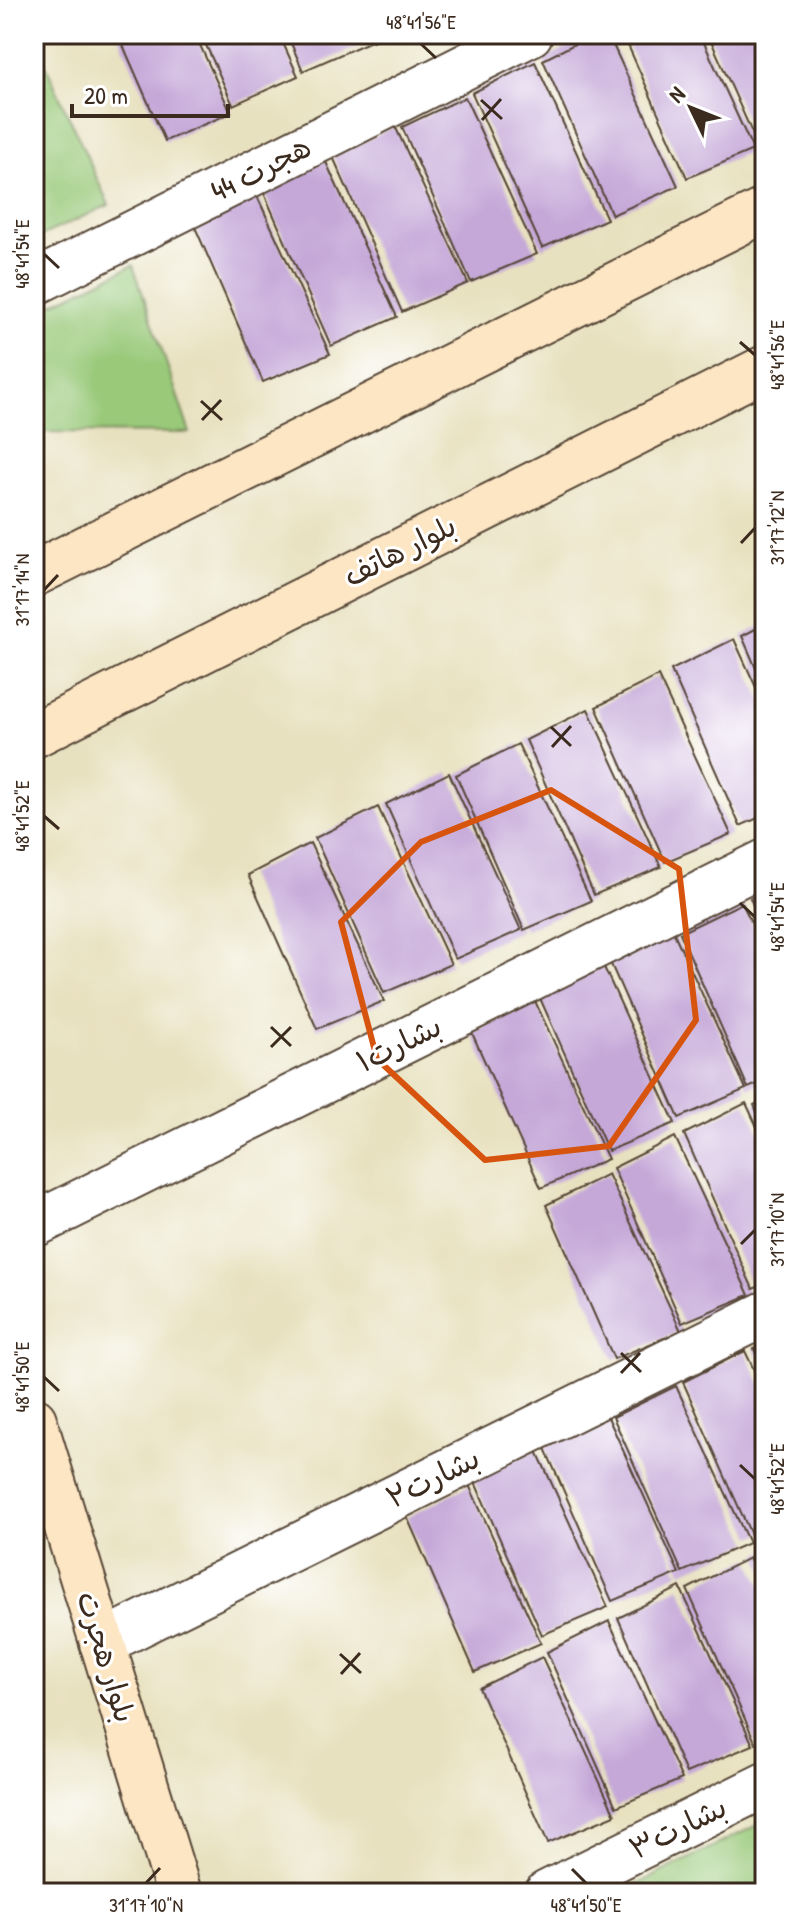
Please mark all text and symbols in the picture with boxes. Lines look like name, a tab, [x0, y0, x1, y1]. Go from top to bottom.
text: 48°41'56"E	[386, 8, 456, 35]
scale bar	[72, 68, 228, 118]
north arrow	[651, 68, 731, 148]
text: 20 m	[84, 79, 128, 111]
text: N	[661, 80, 692, 109]
street label: هجرت 44	[204, 126, 317, 210]
text: 48°41'54"E	[8, 219, 35, 289]
text: 48°41'56"E	[763, 320, 790, 390]
text: 31°17'12"N	[763, 491, 790, 565]
street label: بلوار هاتف	[337, 505, 463, 595]
text: 31°17'14"N	[8, 554, 35, 626]
text: 48°41'52"E	[8, 780, 35, 852]
text: 48°41'54"E	[763, 882, 790, 952]
street label: بشارت۱	[349, 1005, 448, 1081]
text: 31°17'10"N	[763, 1193, 790, 1267]
text: 48°41'50"E	[8, 1341, 35, 1413]
street label: بشارت۲	[379, 1437, 486, 1517]
text: 48°41'52"E	[763, 1443, 790, 1515]
street label: بلوار هجرت	[68, 1586, 146, 1727]
street label: بشارت۳	[622, 1786, 733, 1868]
text: 31°17'10"N	[109, 1891, 183, 1918]
text: 48°41'50"E	[550, 1891, 622, 1918]

